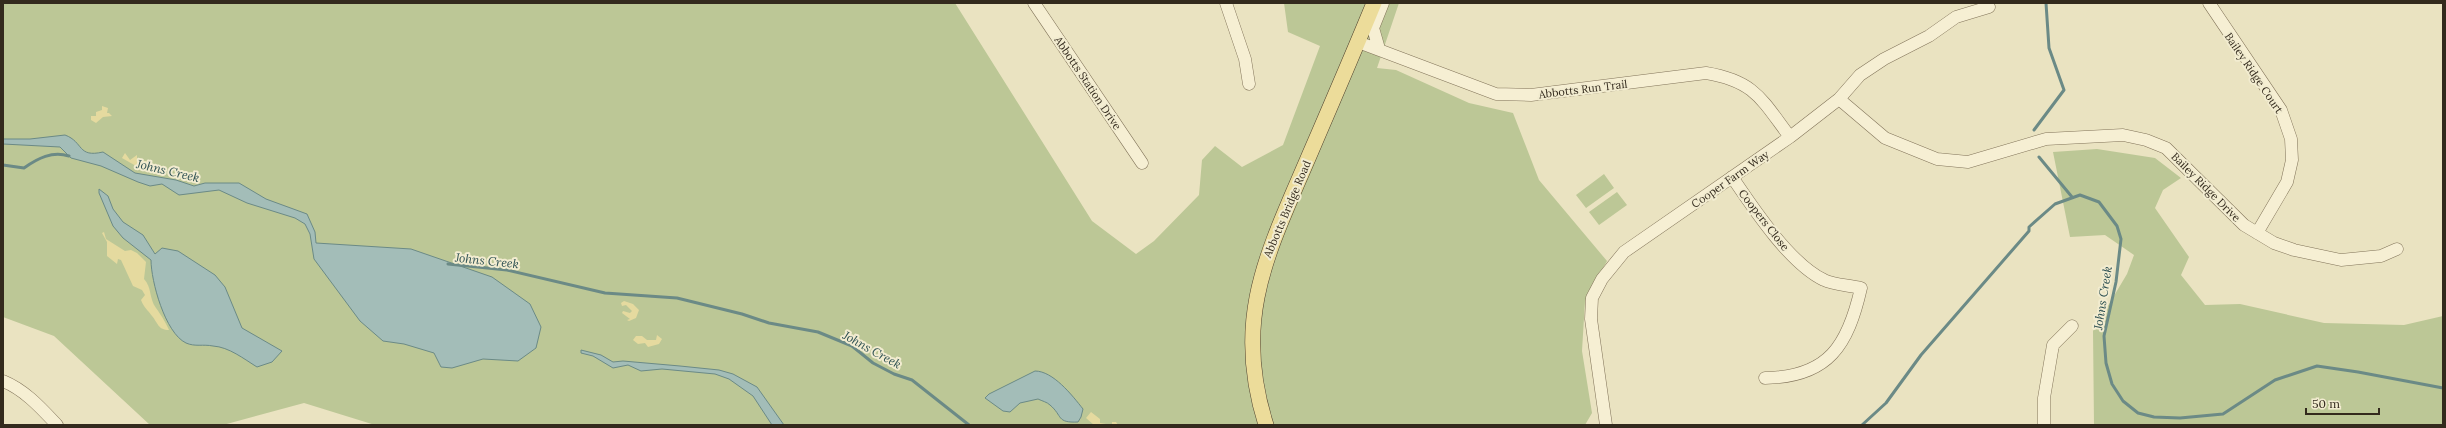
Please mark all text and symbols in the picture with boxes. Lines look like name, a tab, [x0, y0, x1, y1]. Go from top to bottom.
street label: Bailey Ridge Court	[2222, 30, 2287, 117]
street label: Abbotts Station Drive	[1051, 33, 1124, 132]
street label: Abbotts Run Trail	[1537, 77, 1628, 101]
street label: Cooper Farm Way	[1689, 147, 1772, 211]
street label: Bailey Ridge Drive	[2168, 149, 2244, 225]
water label: Johns Creek	[134, 156, 201, 185]
street label: Abbotts Bridge Road	[1260, 158, 1314, 261]
street label: Coopers Close	[1736, 187, 1792, 253]
water label: Johns Creek	[453, 250, 520, 271]
water label: Johns Creek	[2090, 265, 2115, 332]
water label: Johns Creek	[840, 327, 904, 372]
scale bar	[2306, 390, 2379, 416]
text: 50 m	[2312, 396, 2340, 411]

